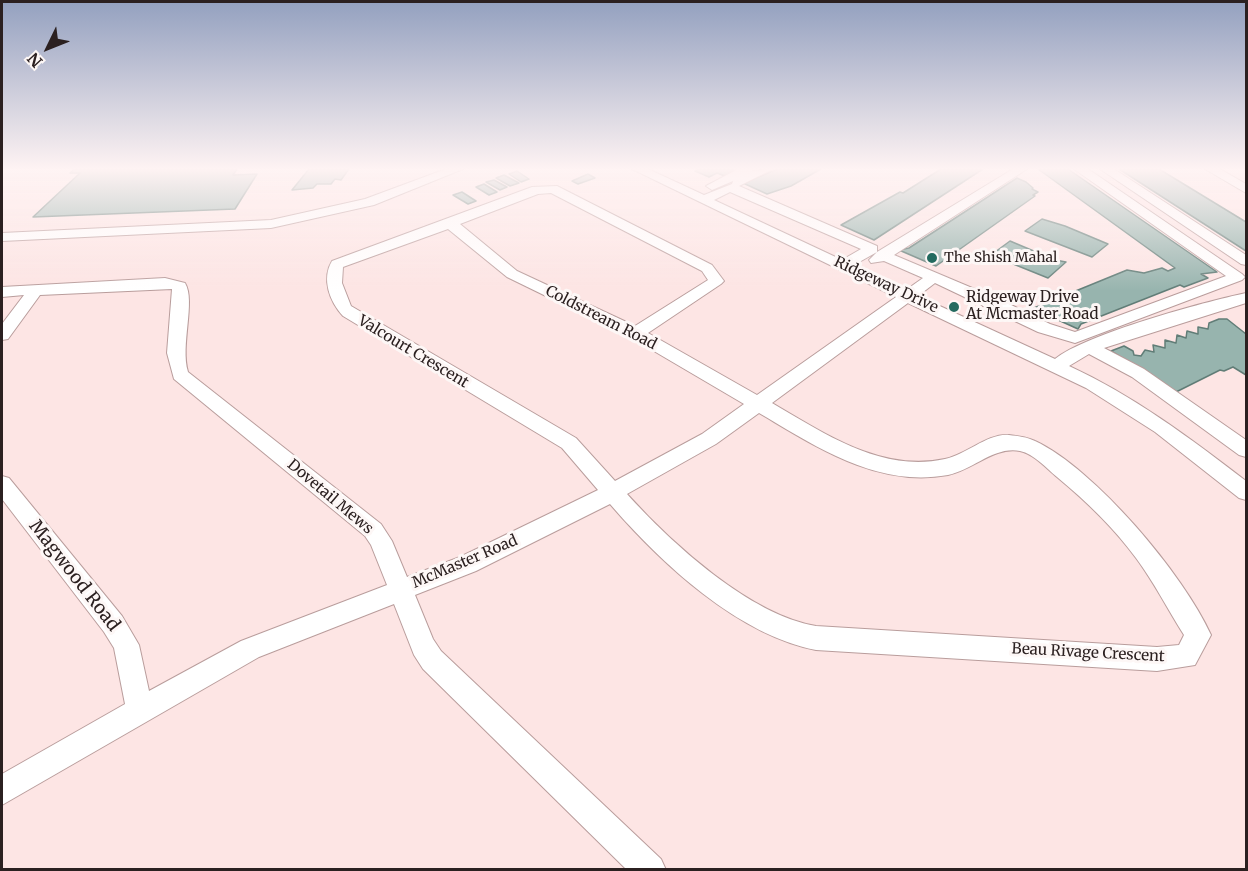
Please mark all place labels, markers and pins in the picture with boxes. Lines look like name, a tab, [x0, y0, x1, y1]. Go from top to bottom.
place label: The Shish Mahal	[944, 250, 1057, 266]
marker: The Shish Mahal	[925, 251, 939, 265]
place label: Ridgeway Drive At Mcmaster Road	[966, 289, 1098, 324]
marker: Ridgeway Drive At Mcmaster Road	[947, 300, 961, 314]

